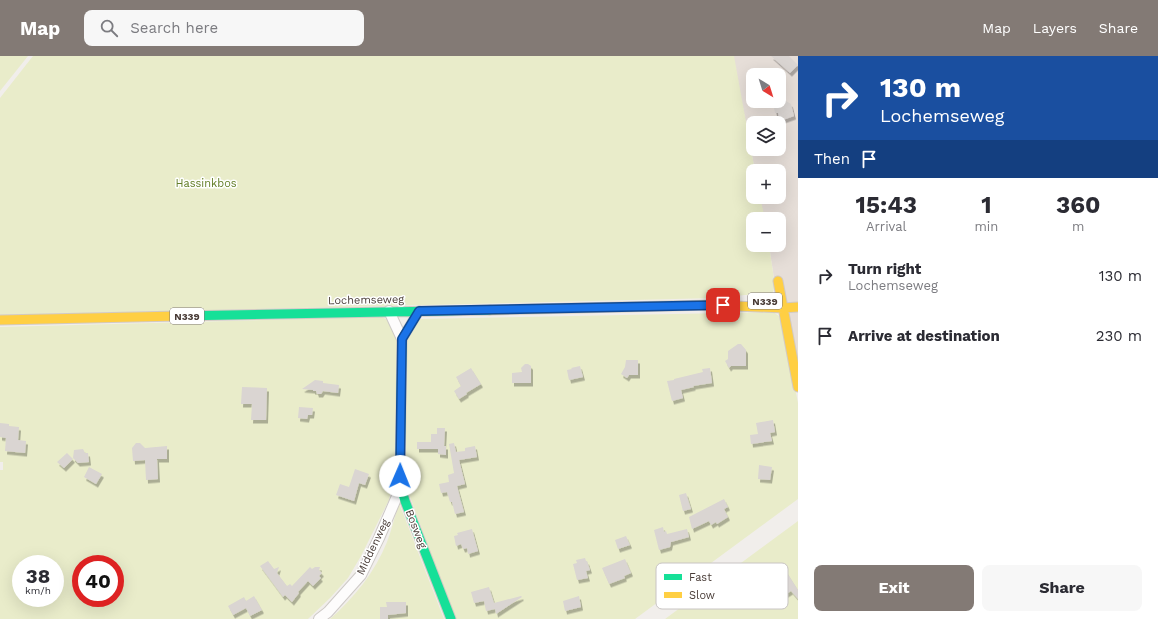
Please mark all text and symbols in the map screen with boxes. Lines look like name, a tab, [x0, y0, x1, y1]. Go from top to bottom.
search box	[84, 10, 364, 46]
text: Map	[20, 17, 60, 40]
icon: search	[98, 17, 120, 39]
text: Search here	[130, 19, 218, 37]
text: Map	[982, 20, 1011, 36]
text: Layers	[1033, 20, 1077, 36]
text: Share	[1099, 20, 1138, 36]
north arrow	[746, 68, 786, 108]
map controls	[746, 68, 786, 252]
text: 130 m	[880, 71, 961, 104]
icon: right	[814, 72, 866, 124]
text: Lochemseweg	[880, 105, 1004, 126]
button: layers	[746, 116, 786, 156]
icon: arrive	[858, 148, 880, 170]
text: Then	[814, 150, 850, 168]
button: +	[746, 164, 786, 204]
park label: Hassinkbos	[175, 177, 237, 190]
text: 15:43	[856, 191, 917, 219]
text: 1	[981, 191, 992, 219]
text: 360	[1056, 191, 1100, 219]
button: −	[746, 212, 786, 252]
text: Arrival	[866, 219, 907, 234]
text: min	[974, 219, 998, 234]
text: m	[1072, 219, 1084, 234]
text: Turn right	[848, 260, 921, 278]
icon: right	[814, 265, 836, 287]
text: 130 m	[1099, 267, 1142, 285]
text: Lochemseweg	[848, 278, 938, 293]
pin	[706, 288, 740, 322]
street label: Lochemseweg	[328, 293, 404, 307]
road number: N339	[748, 293, 782, 309]
icon: arrive	[712, 294, 734, 316]
road number: N339	[170, 308, 204, 324]
icon: arrive	[814, 325, 836, 347]
text: Arrive at destination	[848, 327, 1000, 345]
text: 230 m	[1096, 327, 1142, 345]
position arrow	[379, 455, 421, 497]
street label: Bosweg	[403, 508, 429, 550]
street label: Middenweg	[354, 517, 392, 577]
speed limit sign: 40	[72, 555, 124, 607]
legend	[656, 563, 788, 609]
text: 38	[26, 564, 50, 588]
button: Exit	[814, 565, 974, 611]
button: Share	[982, 565, 1142, 611]
text: Fast	[689, 571, 712, 584]
text: km/h	[25, 585, 51, 596]
text: Slow	[689, 589, 715, 602]

